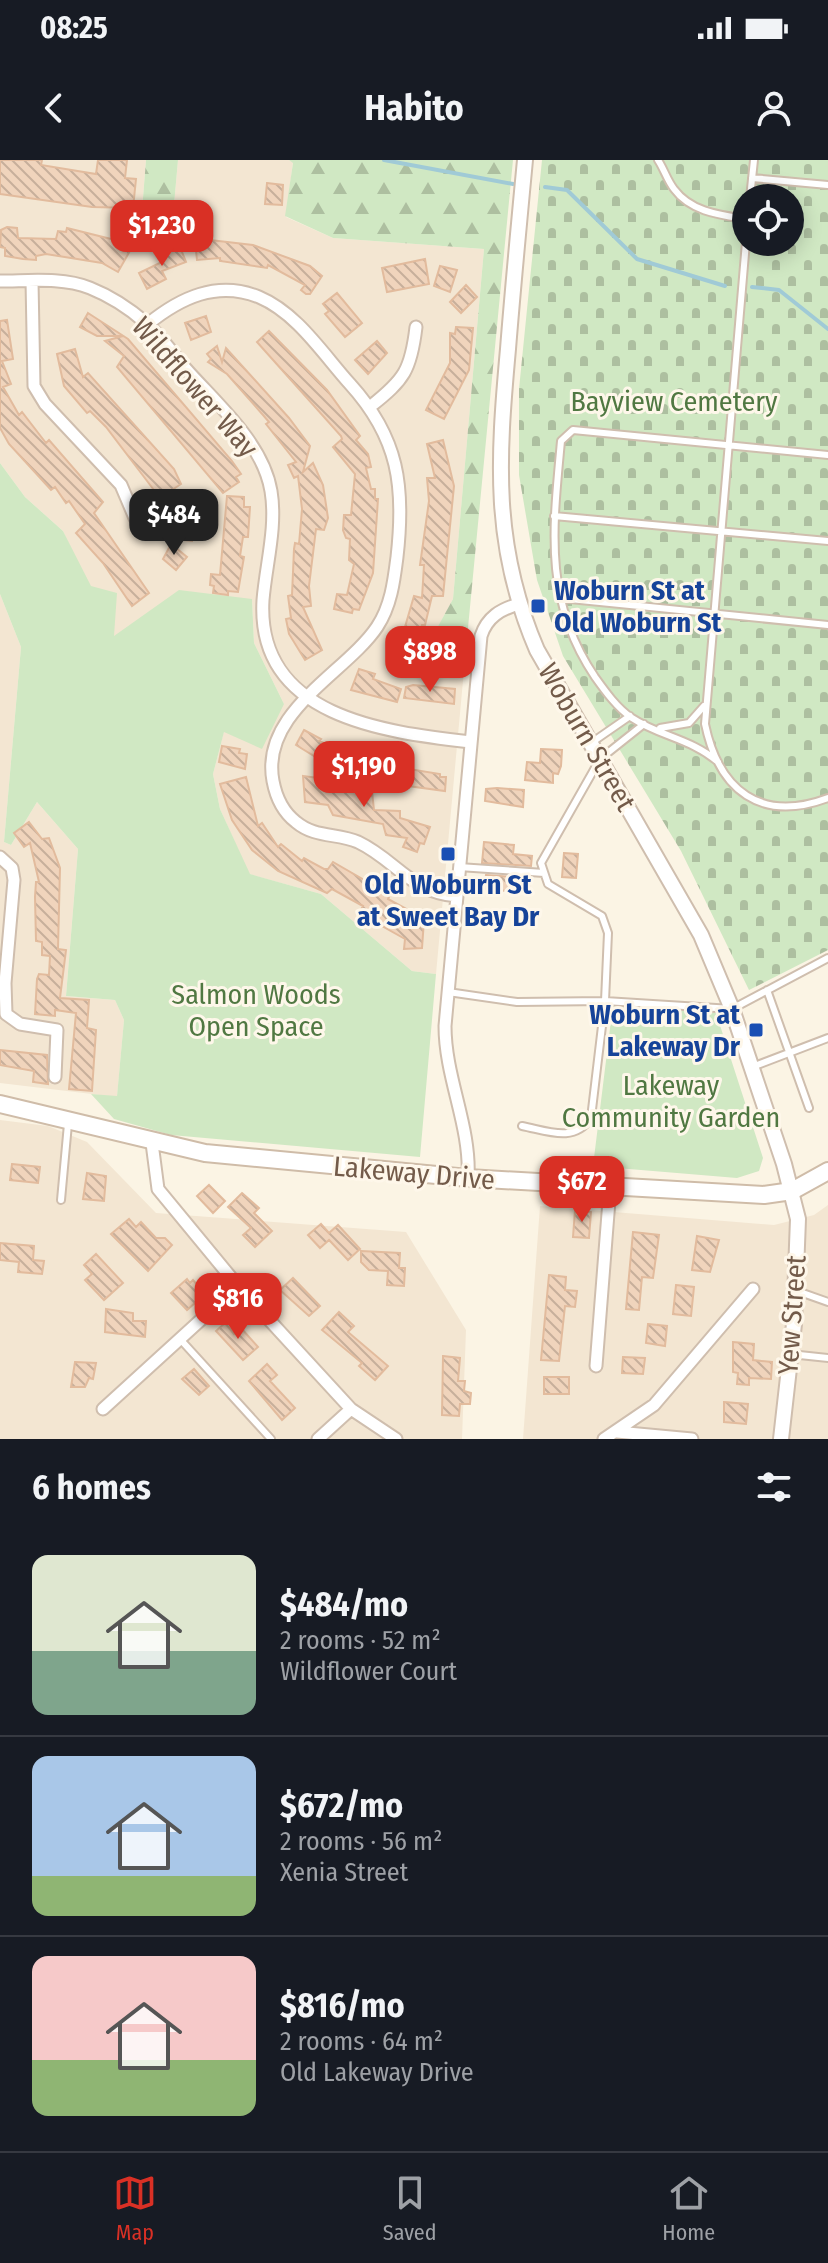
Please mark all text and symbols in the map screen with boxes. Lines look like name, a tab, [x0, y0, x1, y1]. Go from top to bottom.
text: 08:25	[40, 10, 108, 46]
icon: back	[32, 86, 76, 130]
text: Habito	[364, 86, 464, 130]
icon: person	[752, 86, 796, 130]
map controls	[732, 184, 804, 256]
button: locate	[732, 184, 804, 256]
pin: $1,230	[97, 200, 227, 268]
text: $1,230	[128, 210, 196, 241]
street label: Wildflower Way	[125, 310, 265, 464]
park label: Bayview Cemetery	[570, 385, 778, 418]
pin: $484	[127, 489, 221, 557]
text: $484	[147, 499, 201, 530]
place label: Woburn St at Old Woburn St	[554, 574, 723, 639]
marker: Woburn St at Old Woburn St	[529, 597, 547, 615]
pin: $898	[383, 626, 477, 694]
text: $898	[403, 636, 457, 667]
street label: Woburn Street	[531, 657, 643, 817]
pin: $1,190	[299, 741, 429, 809]
text: $1,190	[332, 751, 396, 782]
marker: Old Woburn St at Sweet Bay Dr	[439, 845, 457, 863]
place label: Old Woburn St at Sweet Bay Dr	[357, 868, 540, 933]
park label: Salmon Woods Open Space	[171, 978, 341, 1043]
place label: Woburn St at Lakeway Dr	[589, 998, 741, 1063]
marker: Woburn St at Lakeway Dr	[747, 1021, 765, 1039]
park label: Lakeway Community Garden	[562, 1069, 780, 1134]
street label: Lakeway Drive	[332, 1149, 496, 1197]
pin: $672	[535, 1156, 629, 1224]
text: $672	[557, 1166, 607, 1197]
street label: Yew Street	[771, 1253, 813, 1376]
pin: $816	[191, 1273, 285, 1341]
text: $816	[213, 1283, 263, 1314]
icon: filters	[752, 1465, 796, 1509]
text: 6 homes	[32, 1467, 151, 1508]
text: $484/mo	[280, 1584, 408, 1625]
icon: home	[96, 1587, 192, 1683]
text: 2 rooms · 52 m²	[280, 1625, 441, 1656]
text: Wildflower Court	[280, 1656, 457, 1687]
text: $672/mo	[280, 1785, 403, 1826]
icon: home	[96, 1788, 192, 1884]
text: 2 rooms · 56 m²	[280, 1826, 442, 1857]
text: Xenia Street	[280, 1857, 408, 1888]
text: $816/mo	[280, 1985, 405, 2026]
icon: home	[96, 1988, 192, 2084]
text: 2 rooms · 64 m²	[280, 2026, 443, 2057]
text: Old Lakeway Drive	[280, 2057, 474, 2088]
tab: Map	[113, 2171, 157, 2246]
tab: Saved	[383, 2171, 437, 2246]
tab: Home	[662, 2171, 715, 2246]

